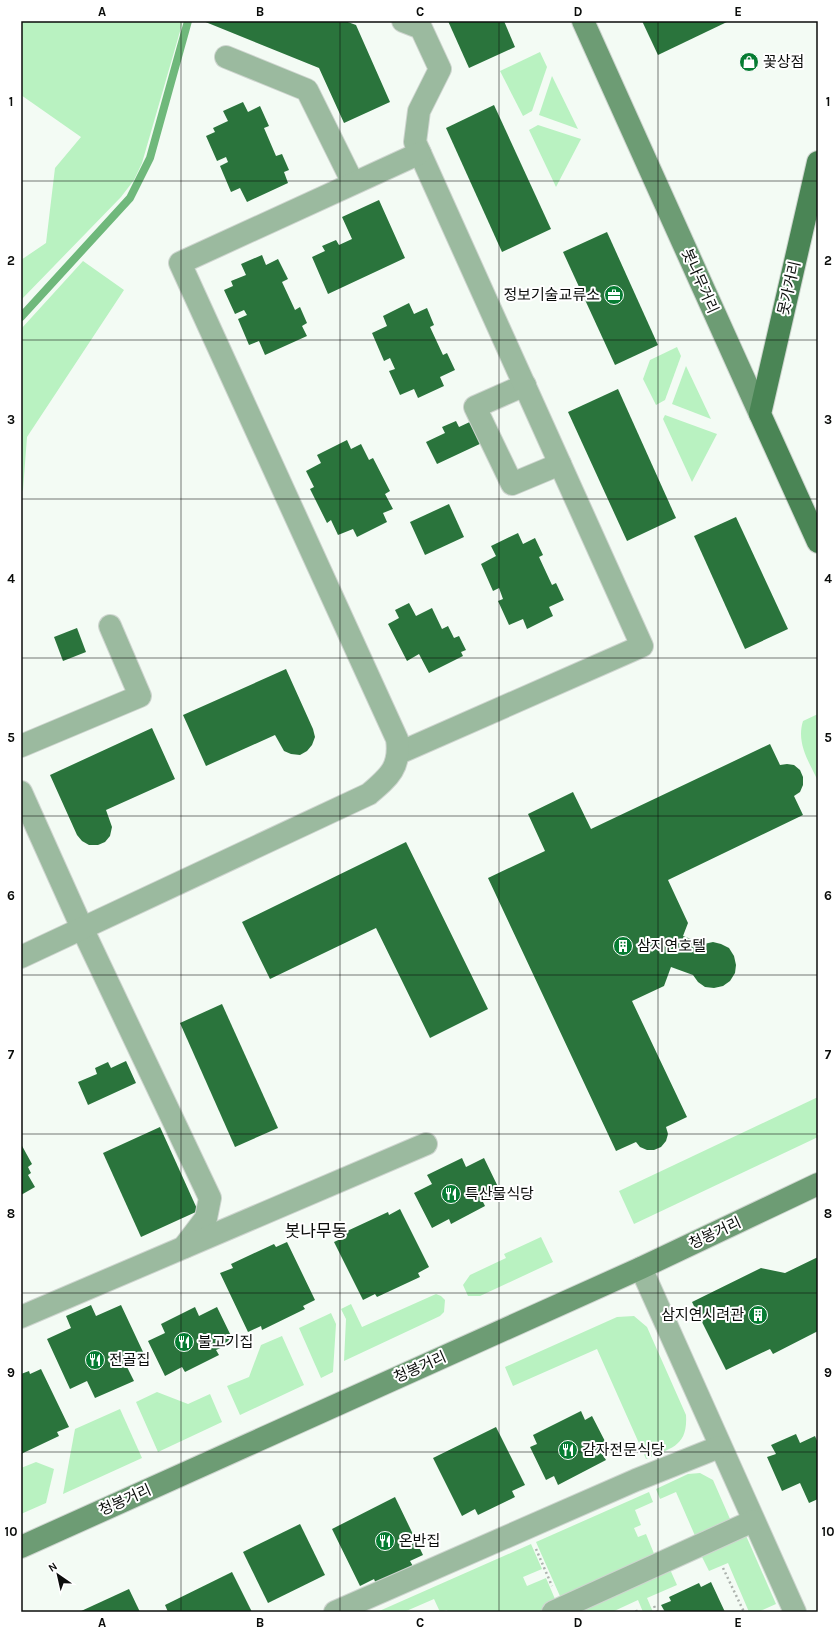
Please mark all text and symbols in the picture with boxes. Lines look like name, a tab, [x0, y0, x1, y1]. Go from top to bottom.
text: A	[98, 4, 106, 19]
text: B	[256, 4, 264, 19]
text: C	[416, 4, 424, 19]
text: D	[574, 4, 583, 19]
text: E	[734, 4, 742, 19]
shop icon: 꽃상점	[738, 51, 760, 73]
place label: 꽃상점	[763, 53, 804, 71]
text: 1	[9, 94, 13, 109]
text: 1	[826, 94, 830, 109]
street label: 봇나무거리	[678, 246, 722, 316]
text: 2	[7, 253, 15, 268]
text: 2	[824, 253, 832, 268]
street label: 못가거리	[774, 259, 804, 317]
office icon: 정보기술교류소	[603, 284, 625, 306]
place label: 정보기술교류소	[503, 286, 600, 304]
text: 3	[7, 412, 15, 427]
text: 3	[824, 412, 832, 427]
text: 4	[7, 571, 15, 586]
text: 4	[824, 571, 832, 586]
text: 5	[7, 730, 15, 745]
text: 5	[824, 730, 832, 745]
text: 6	[7, 888, 15, 903]
text: 6	[824, 888, 832, 903]
building icon: 삼지연호텔	[612, 935, 634, 957]
place label: 삼지연호텔	[637, 937, 706, 955]
text: 7	[8, 1047, 15, 1062]
text: 7	[825, 1047, 832, 1062]
restaurant icon: 특산물식당	[440, 1183, 462, 1205]
place label: 특산물식당	[465, 1185, 534, 1203]
text: 8	[7, 1206, 15, 1221]
text: 8	[824, 1206, 832, 1221]
street label: 청봉거리	[686, 1213, 744, 1253]
district label: 봇나무동	[285, 1221, 347, 1241]
building icon: 삼지연시려관	[747, 1304, 769, 1326]
place label: 삼지연시려관	[661, 1306, 744, 1324]
restaurant icon: 불고기집	[173, 1331, 195, 1353]
place label: 불고기집	[198, 1333, 253, 1351]
street label: 청봉거리	[391, 1348, 449, 1386]
restaurant icon: 전골집	[84, 1349, 106, 1371]
place label: 전골집	[109, 1351, 150, 1369]
text: 9	[7, 1365, 15, 1380]
text: 9	[824, 1365, 832, 1380]
restaurant icon: 감자전문식당	[557, 1439, 579, 1461]
place label: 감자전문식당	[582, 1441, 665, 1459]
street label: 청봉거리	[96, 1481, 154, 1519]
text: 10	[5, 1524, 17, 1539]
text: 10	[822, 1524, 834, 1539]
restaurant icon: 온반집	[374, 1530, 396, 1552]
place label: 온반집	[399, 1532, 440, 1550]
north arrow	[38, 1555, 78, 1595]
text: N	[46, 1560, 60, 1575]
text: A	[98, 1615, 106, 1630]
text: B	[256, 1615, 264, 1630]
text: C	[416, 1615, 424, 1630]
text: D	[574, 1615, 583, 1630]
text: E	[734, 1615, 742, 1630]

